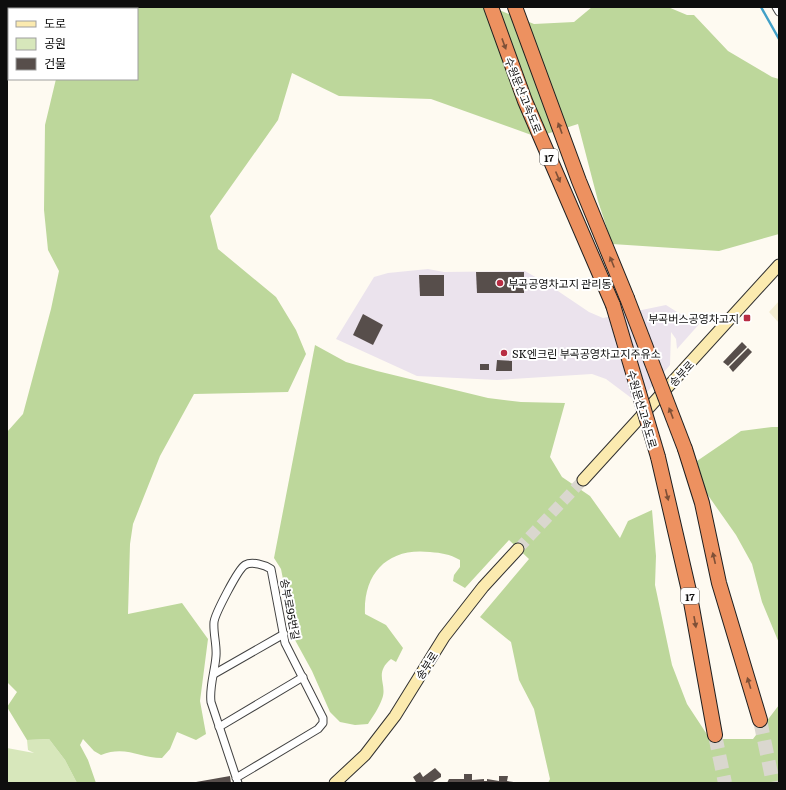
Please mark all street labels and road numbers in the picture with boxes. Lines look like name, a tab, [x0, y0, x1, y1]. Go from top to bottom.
street label: 수원문산고속도로	[501, 54, 547, 136]
road number: 17	[540, 149, 558, 165]
street label: 송부로	[665, 356, 697, 390]
street label: 수원문산고속도로	[624, 368, 662, 450]
street label: 송부로95번길	[277, 577, 305, 641]
road number: 17	[681, 588, 699, 604]
street label: 송부로	[411, 648, 441, 682]

